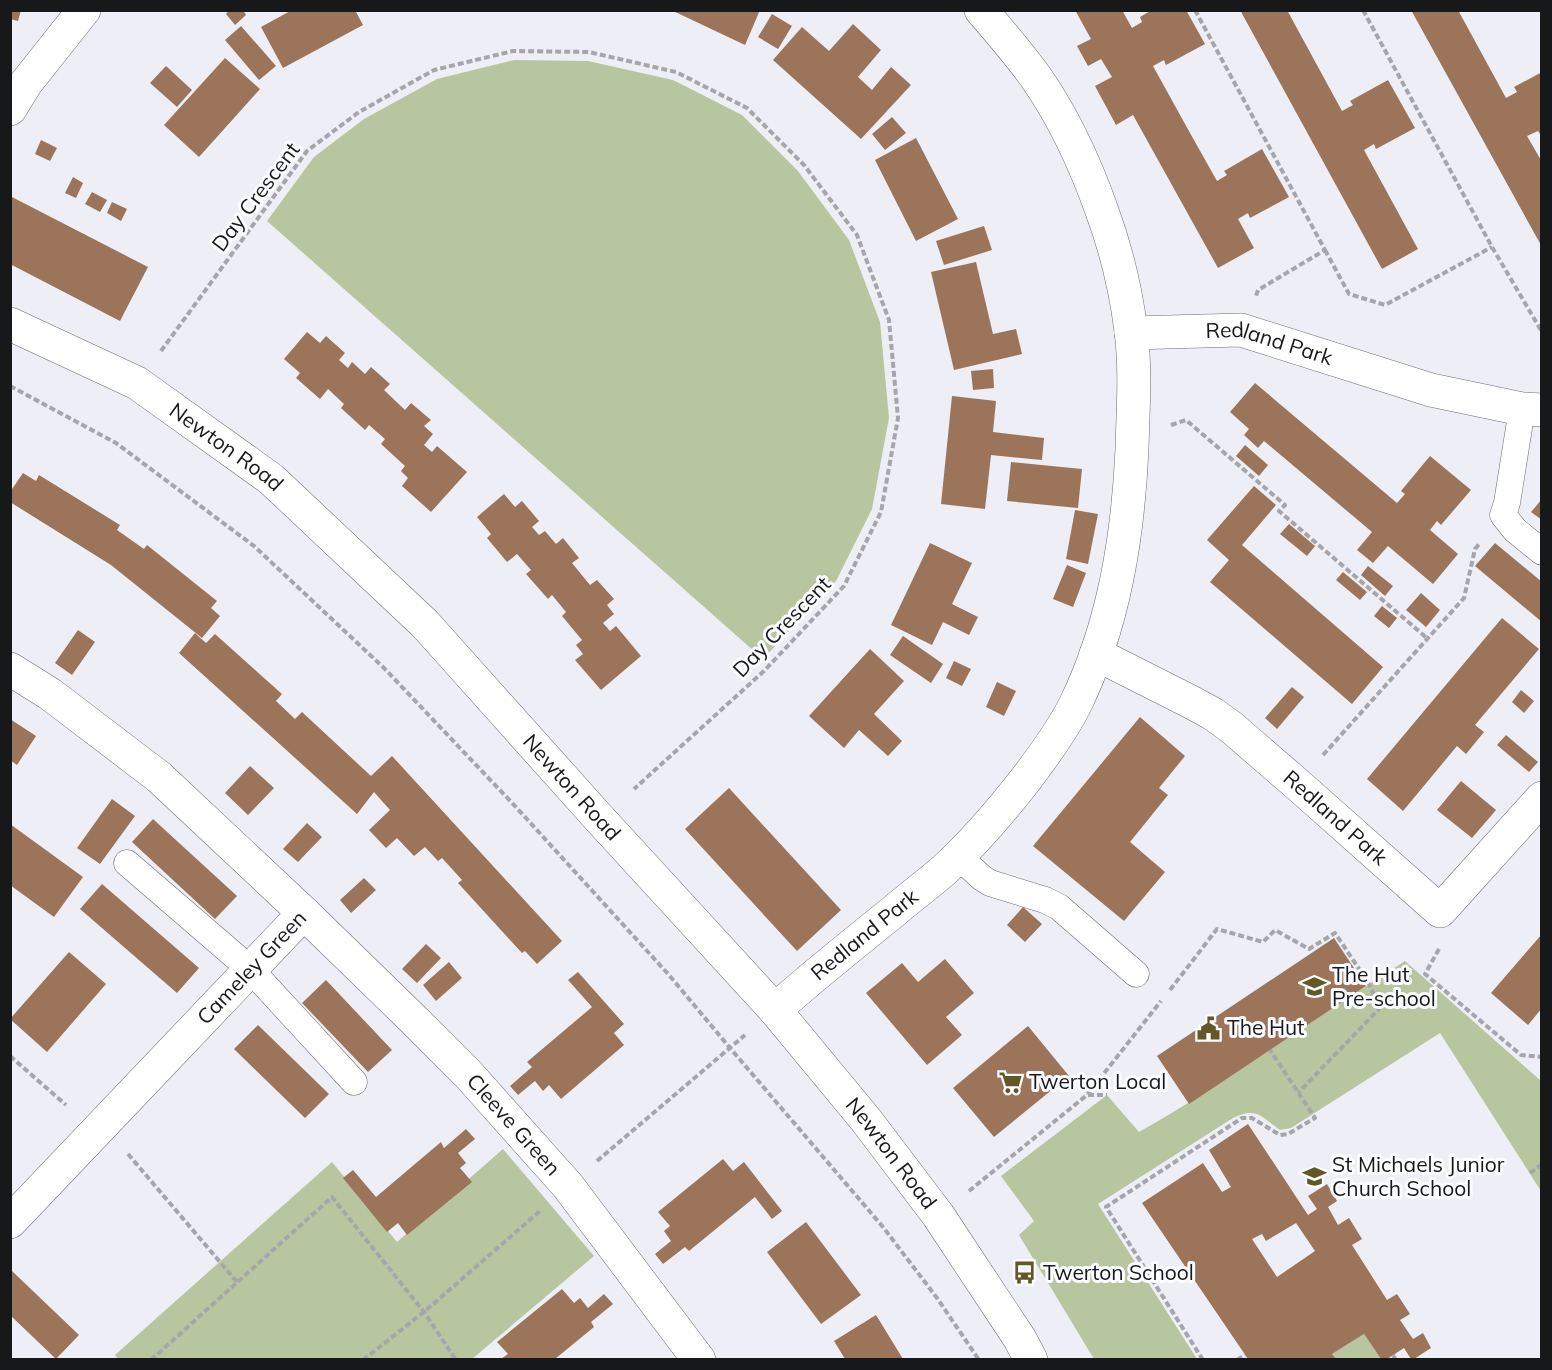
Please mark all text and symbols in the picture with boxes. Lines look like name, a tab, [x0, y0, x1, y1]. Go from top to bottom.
street label: Day Crescent	[206, 137, 305, 256]
street label: Redland Park	[1205, 316, 1336, 370]
street label: Newton Road	[165, 397, 289, 496]
street label: Day Crescent	[727, 571, 836, 682]
street label: Newton Road	[518, 728, 627, 845]
street label: Redland Park	[1278, 764, 1393, 870]
street label: Redland Park	[805, 883, 923, 985]
street label: Cameley Green	[191, 905, 311, 1029]
place label: The Hut Pre-school	[1332, 961, 1436, 1011]
school or university icon: The Hut Pre-school	[1301, 974, 1327, 1000]
place label: The Hut	[1227, 1014, 1304, 1040]
public building icon: The Hut	[1196, 1015, 1222, 1041]
street label: Cleeve Green	[462, 1068, 567, 1181]
place label: Twerton Local	[1029, 1068, 1166, 1094]
supermarket icon: Twerton Local	[998, 1069, 1024, 1095]
street label: Newton Road	[841, 1092, 943, 1214]
place label: St Michaels Junior Church School	[1332, 1151, 1505, 1201]
school or university icon: St Michaels Junior Church School	[1301, 1164, 1327, 1190]
place label: Twerton School	[1043, 1259, 1194, 1285]
bus stop icon: Twerton School	[1012, 1260, 1038, 1286]

